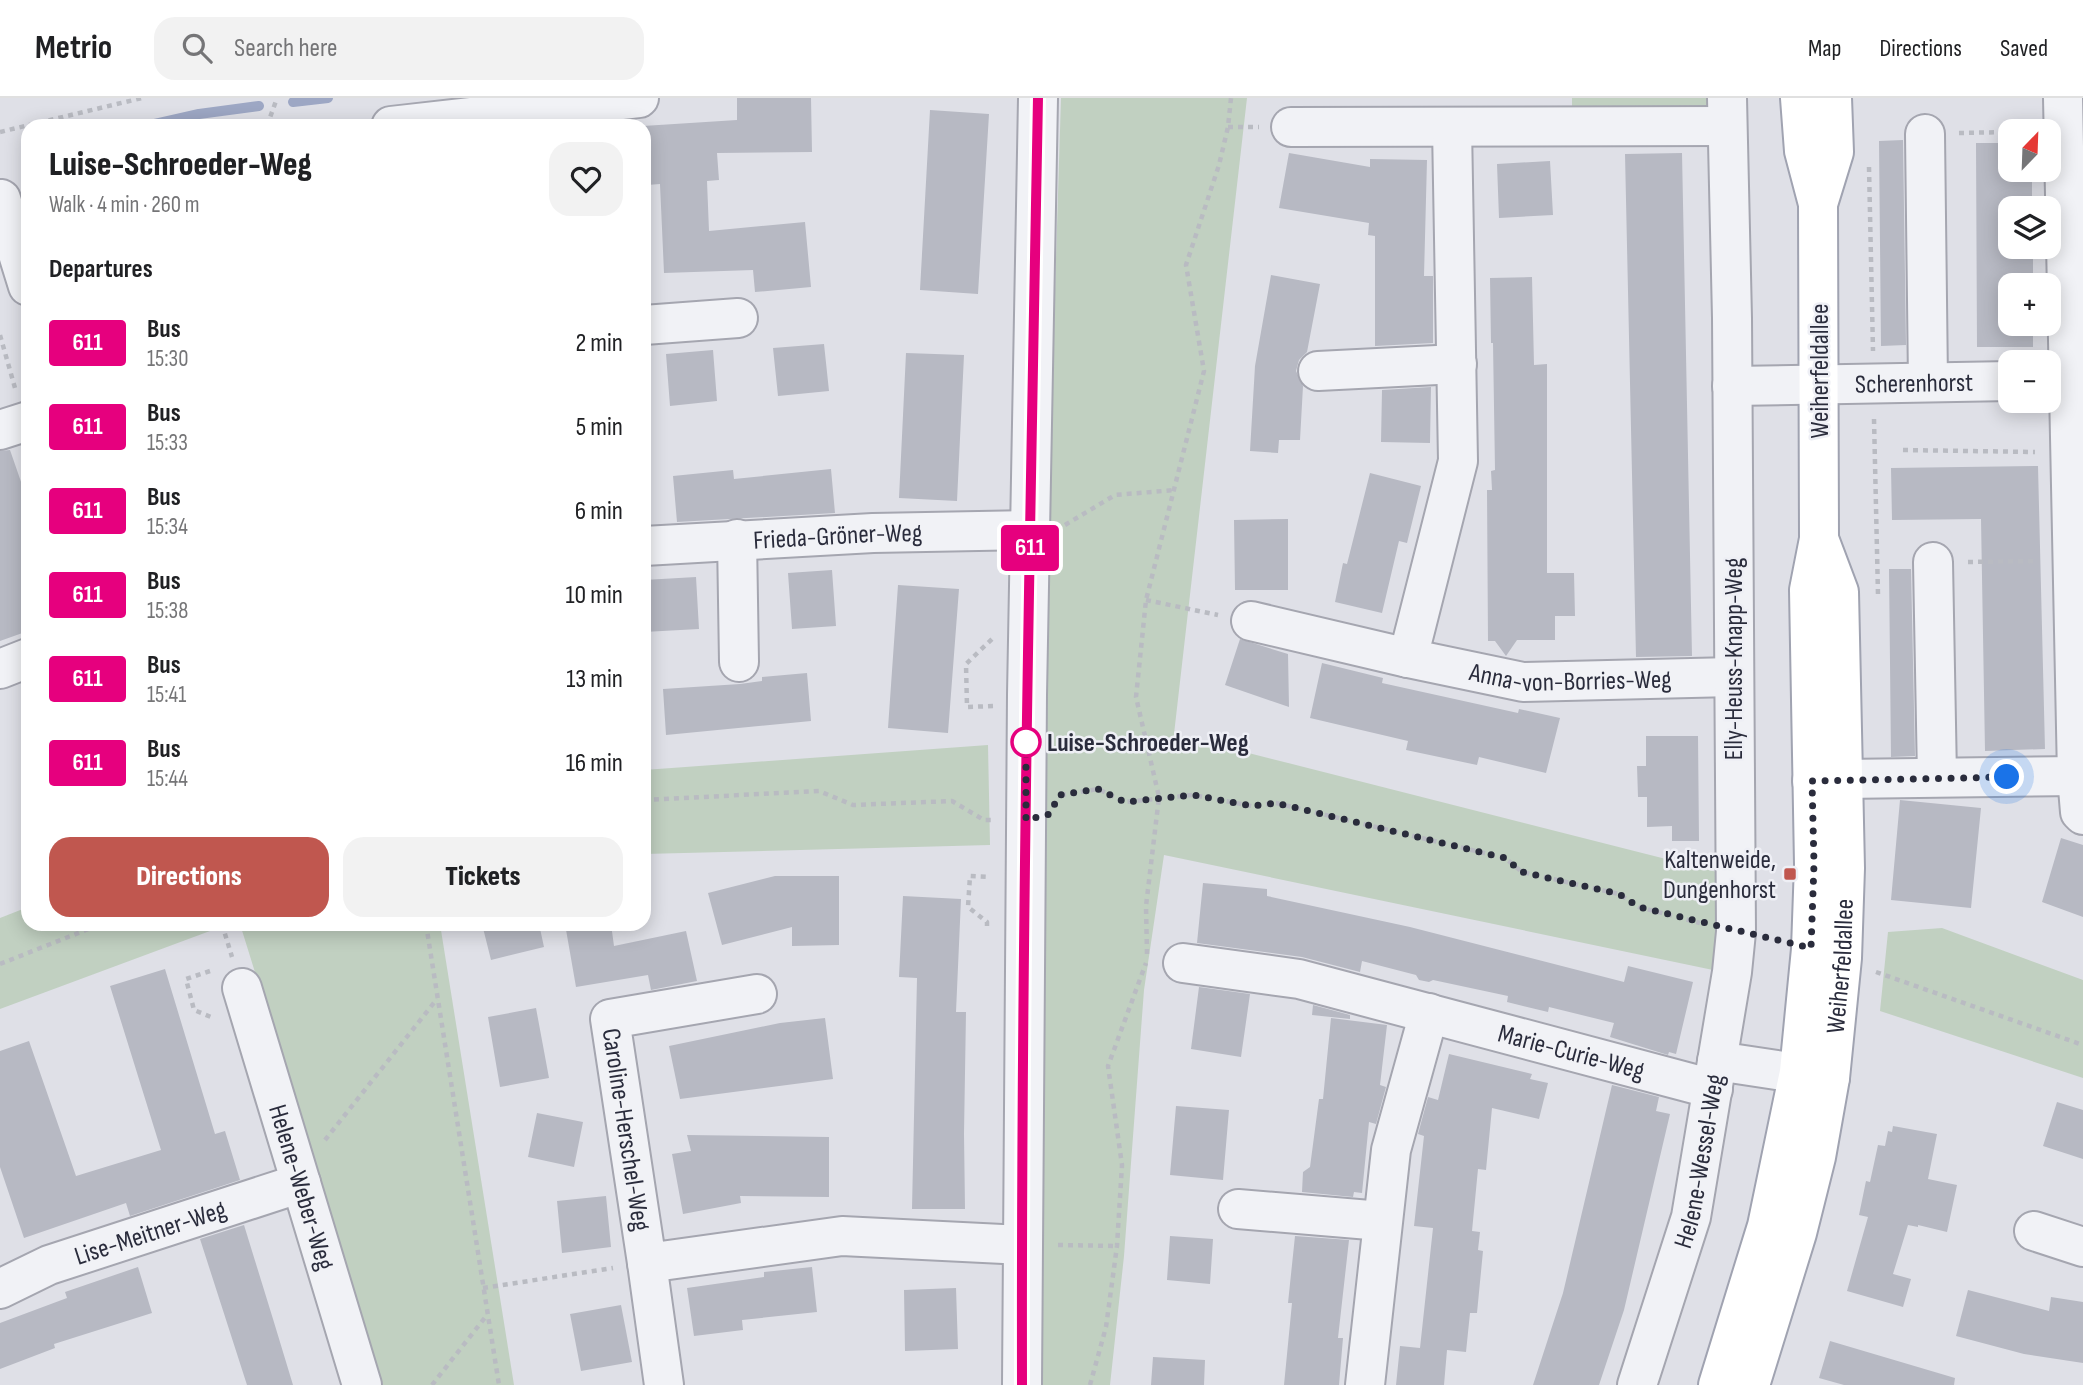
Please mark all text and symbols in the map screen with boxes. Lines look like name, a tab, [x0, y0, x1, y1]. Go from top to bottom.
search box	[154, 17, 644, 80]
text: Metrio	[35, 28, 112, 68]
icon: search	[178, 29, 216, 67]
text: Search here	[234, 33, 337, 64]
text: Map	[1808, 34, 1841, 63]
text: Directions	[1879, 34, 1962, 63]
text: Saved	[2000, 34, 2048, 63]
north arrow	[1998, 119, 2062, 182]
map controls	[1998, 119, 2061, 413]
button: heart	[549, 142, 623, 216]
text: Luise-Schroeder-Weg	[49, 145, 312, 185]
text: Walk · 4 min · 260 m	[49, 191, 199, 219]
button: layers	[1998, 196, 2061, 259]
text: Departures	[49, 254, 153, 285]
button: +	[1998, 273, 2061, 336]
street label: Weiherfeldallee	[1805, 304, 1836, 438]
text: Bus	[147, 314, 181, 345]
text: 611	[72, 328, 103, 357]
text: 2 min	[575, 328, 623, 359]
text: 15:30	[147, 345, 189, 373]
button: −	[1998, 350, 2061, 413]
street label: Scherenhorst	[1855, 368, 1973, 401]
text: Bus	[147, 398, 181, 429]
text: 611	[72, 412, 103, 441]
text: 5 min	[576, 412, 623, 443]
text: 15:33	[147, 429, 188, 457]
text: Bus	[147, 482, 181, 513]
text: 611	[72, 496, 103, 525]
text: 6 min	[575, 496, 623, 527]
text: 15:34	[147, 513, 188, 541]
street label: Frieda-Gröner-Weg	[752, 518, 922, 557]
line badge: 611	[990, 525, 1070, 571]
text: 611	[1015, 533, 1045, 562]
street label: Elly-Heuss-Knapp-Weg	[1719, 558, 1750, 760]
text: Bus	[147, 566, 181, 597]
text: 611	[72, 580, 103, 609]
text: 10 min	[566, 580, 623, 611]
text: 15:38	[147, 597, 188, 625]
text: Bus	[147, 650, 181, 681]
street label: Anna-von-Borries-Weg	[1466, 657, 1672, 699]
text: 611	[72, 664, 103, 693]
text: 13 min	[566, 664, 623, 695]
text: 15:41	[147, 681, 186, 709]
marker: Luise-Schroeder-Weg	[1011, 727, 1041, 757]
place label: Luise-Schroeder-Weg	[1047, 728, 1249, 759]
text: Bus	[147, 734, 181, 765]
text: 611	[72, 748, 103, 777]
text: 16 min	[566, 748, 623, 779]
your location	[1989, 759, 2024, 794]
text: 15:44	[147, 765, 188, 793]
button: Directions	[49, 837, 329, 917]
button: Tickets	[343, 837, 623, 917]
place label: Kaltenweide, Dungenhorst	[1663, 845, 1776, 906]
marker: Kaltenweide, Dungenhorst	[1782, 866, 1798, 882]
street label: Weiherfeldallee	[1821, 898, 1861, 1035]
street label: Marie-Curie-Weg	[1495, 1019, 1648, 1087]
street label: Caroline-Herschel-Weg	[595, 1026, 656, 1233]
street label: Helene-Wessel-Weg	[1668, 1072, 1732, 1252]
street label: Helene-Weber-Weg	[261, 1101, 340, 1274]
street label: Lise-Meitner-Weg	[71, 1194, 230, 1273]

